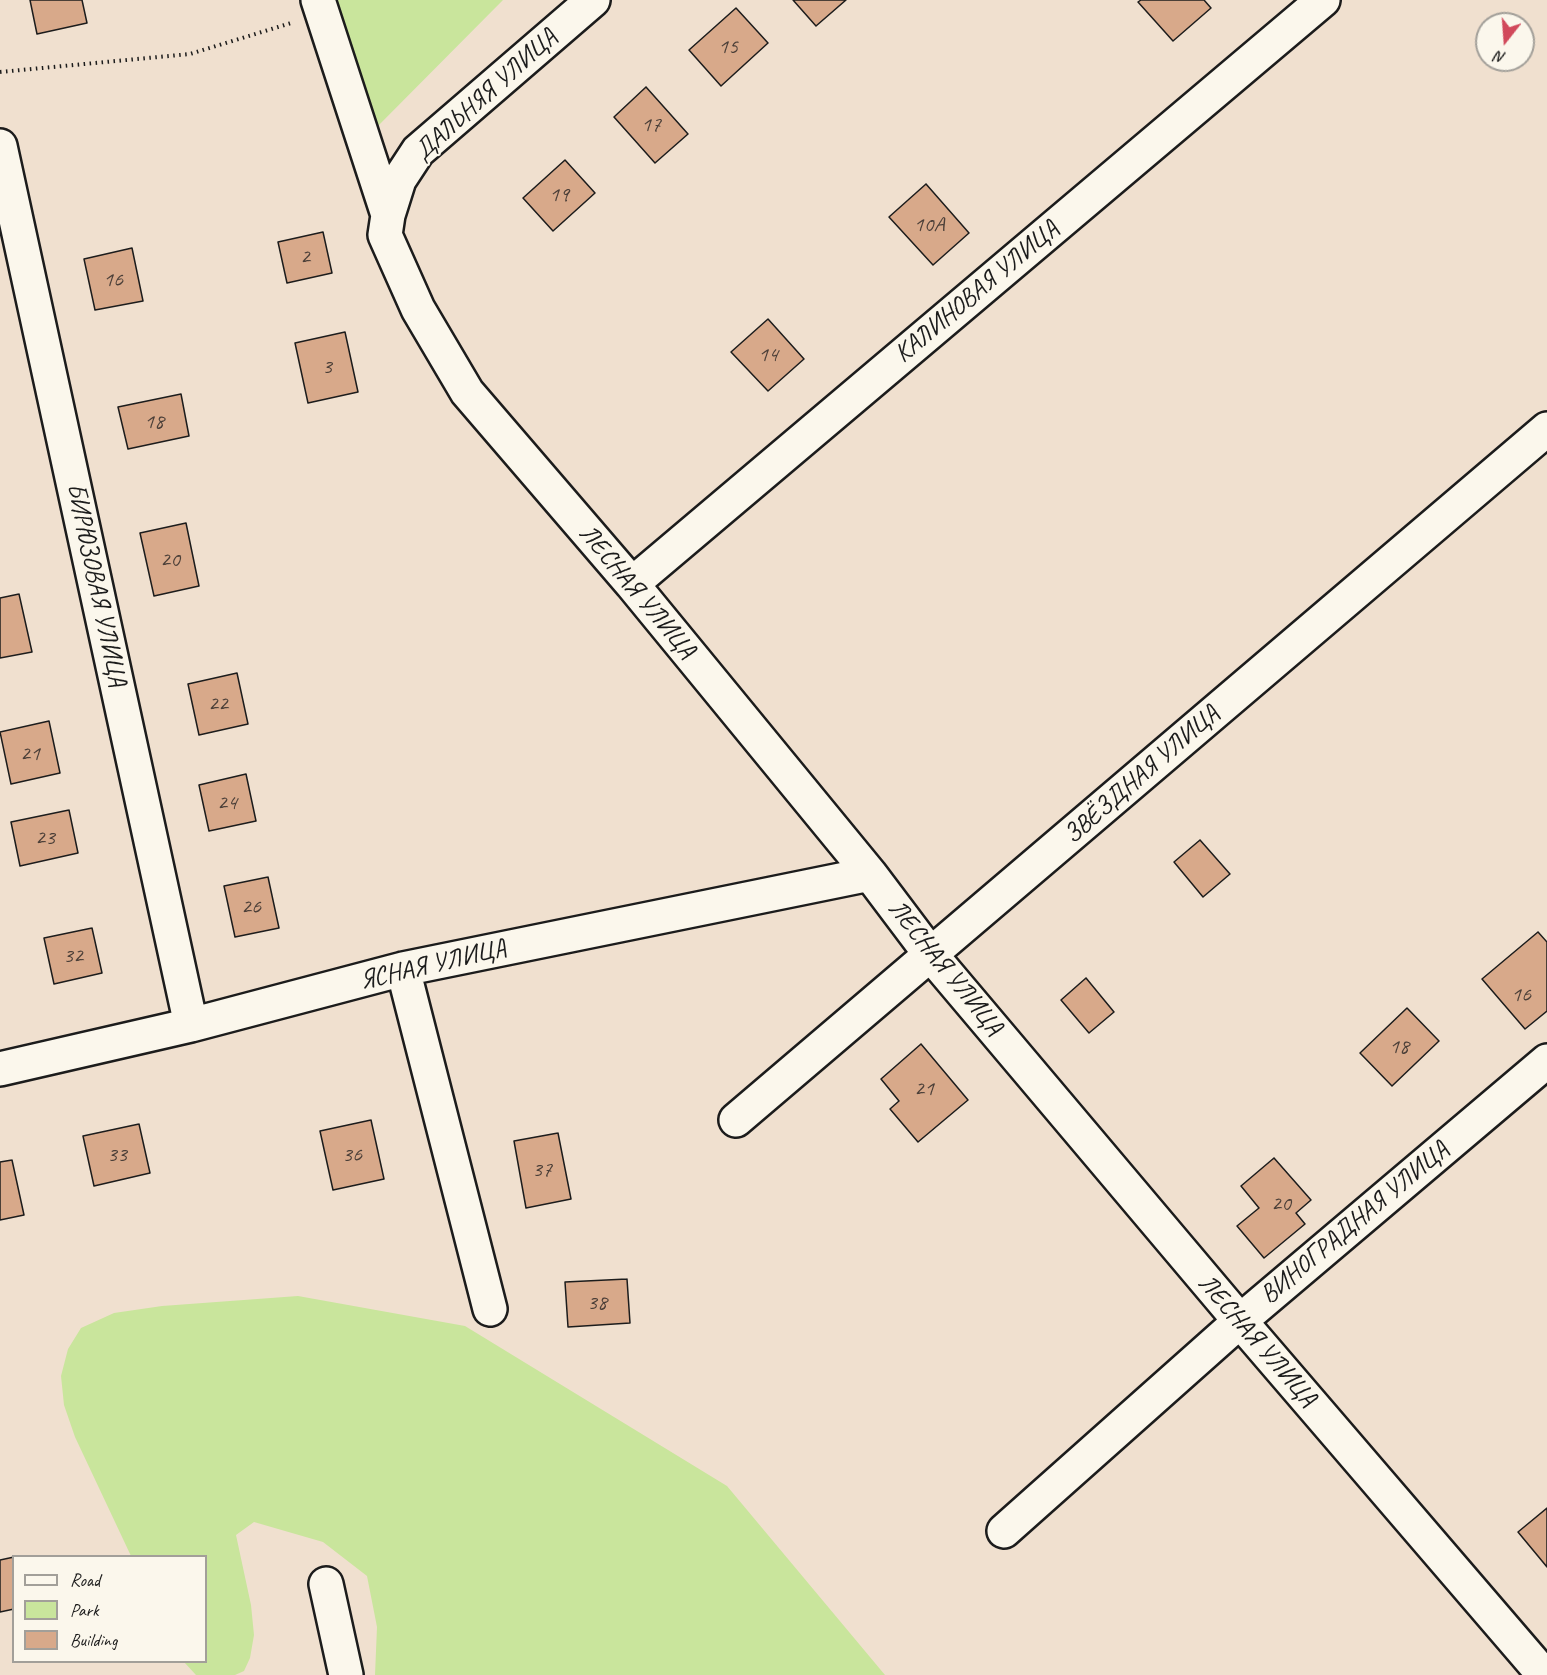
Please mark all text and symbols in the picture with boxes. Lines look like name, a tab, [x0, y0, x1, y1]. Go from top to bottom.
north arrow	[1475, 12, 1535, 72]
street label: ДАЛЬНЯЯ УЛИЦА	[408, 23, 564, 167]
house number: 15	[718, 34, 738, 60]
text: N	[1493, 46, 1508, 68]
house number: 17	[641, 112, 661, 138]
house number: 19	[549, 182, 569, 208]
house number: 10А	[914, 212, 944, 238]
street label: КАЛИНОВАЯ УЛИЦА	[888, 214, 1066, 370]
house number: 2	[300, 244, 310, 270]
house number: 16	[103, 267, 123, 293]
house number: 14	[758, 342, 778, 368]
house number: 3	[322, 354, 332, 380]
house number: 18	[144, 409, 164, 435]
street label: БИРЮЗОВАЯ УЛИЦА	[59, 480, 133, 690]
street label: ЛЕСНАЯ УЛИЦА	[572, 519, 702, 665]
house number: 20	[160, 547, 180, 573]
house number: 22	[208, 691, 228, 717]
street label: ЗВЁЗДНАЯ УЛИЦА	[1058, 699, 1226, 851]
house number: 21	[20, 741, 40, 767]
house number: 24	[217, 790, 237, 816]
house number: 23	[35, 825, 55, 851]
house number: 26	[241, 894, 261, 920]
street label: ЛЕСНАЯ УЛИЦА	[881, 894, 1009, 1042]
street label: ЯСНАЯ УЛИЦА	[357, 933, 509, 997]
house number: 32	[63, 943, 83, 969]
house number: 16	[1511, 982, 1531, 1008]
house number: 18	[1389, 1034, 1409, 1060]
house number: 21	[914, 1076, 934, 1102]
street label: ВИНОГРАДНАЯ УЛИЦА	[1254, 1135, 1456, 1311]
house number: 33	[107, 1142, 127, 1168]
house number: 36	[342, 1142, 362, 1168]
house number: 37	[532, 1157, 552, 1183]
house number: 20	[1271, 1191, 1291, 1217]
street label: ЛЕСНАЯ УЛИЦА	[1191, 1268, 1323, 1414]
house number: 38	[587, 1290, 607, 1316]
legend	[12, 1555, 207, 1663]
text: Road	[70, 1569, 100, 1591]
text: Park	[70, 1599, 99, 1621]
text: Building	[70, 1629, 117, 1651]

